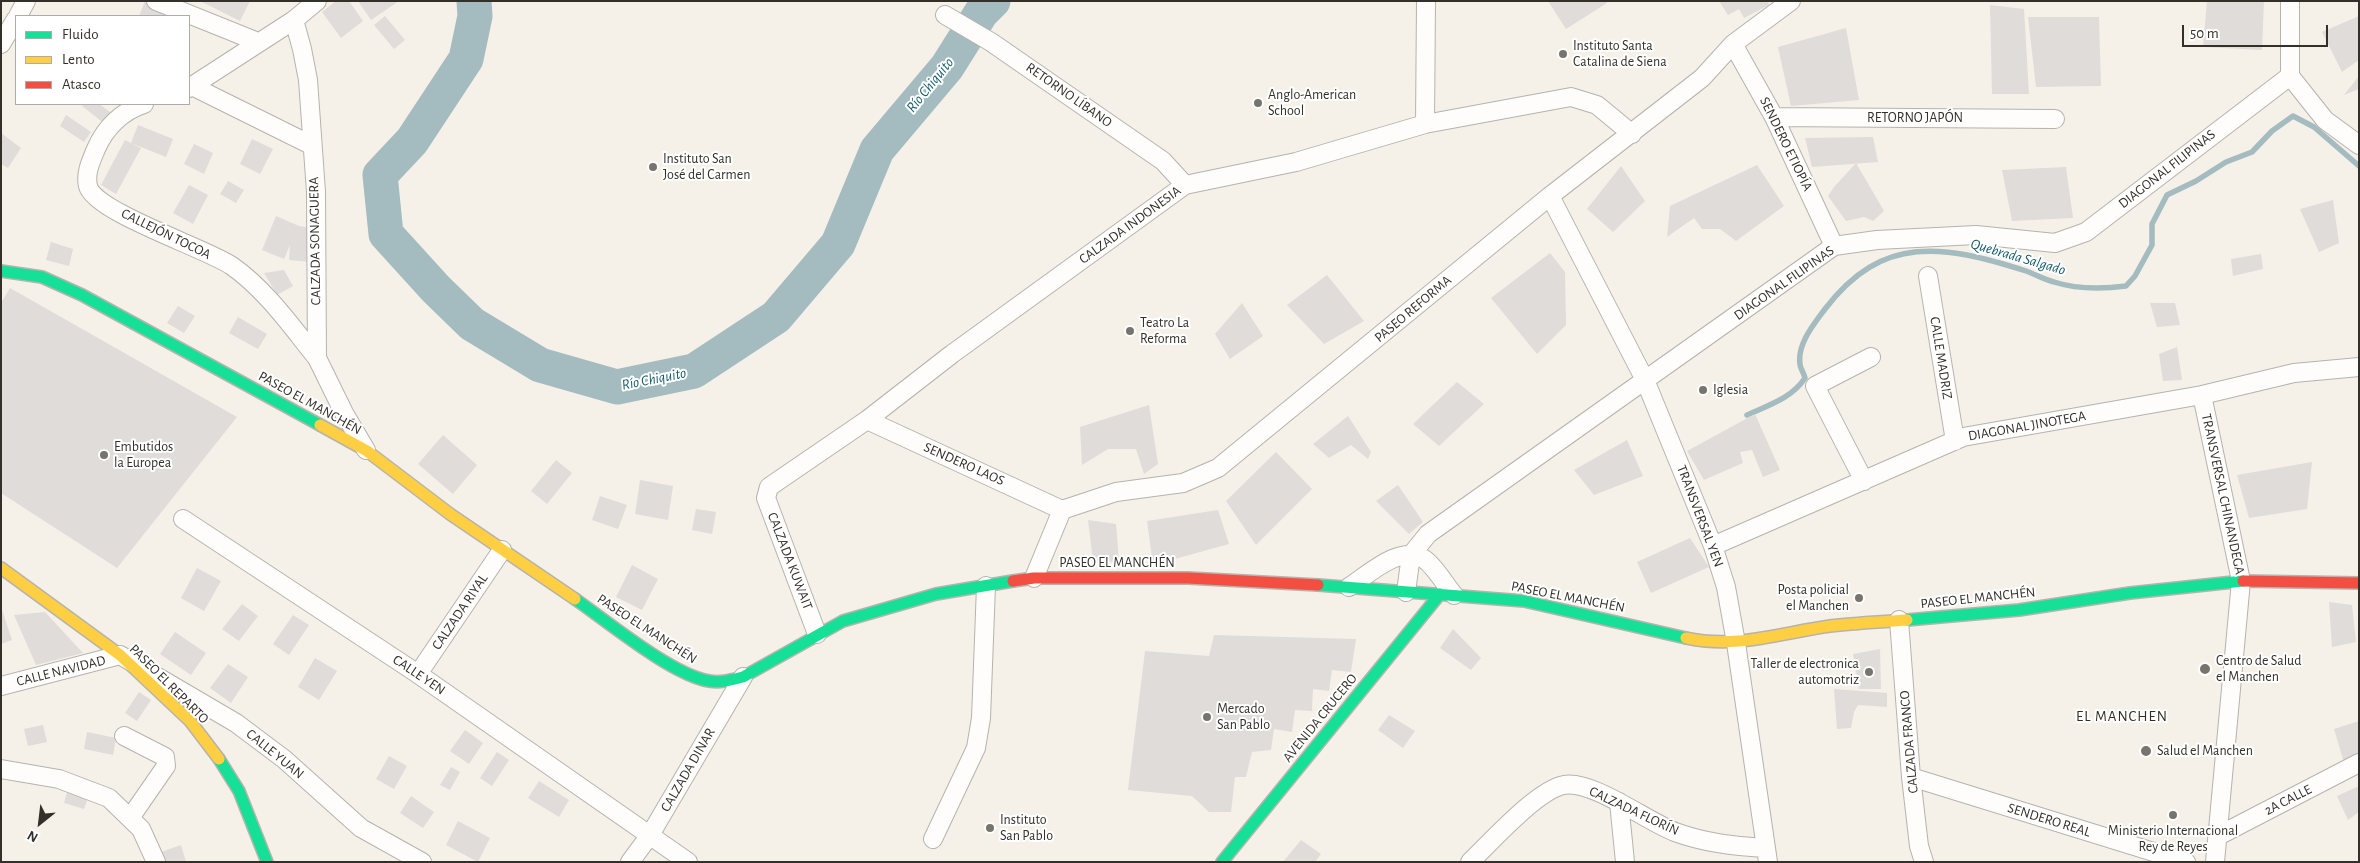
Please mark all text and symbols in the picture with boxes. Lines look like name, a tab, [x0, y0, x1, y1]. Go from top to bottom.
legend	[15, 15, 190, 105]
scale bar	[2185, 15, 2331, 47]
text: 50 m	[2190, 26, 2219, 41]
text: Fluido	[62, 27, 99, 42]
place label: Instituto Santa Catalina de Siena	[1573, 38, 1667, 70]
marker: Instituto Santa Catalina de Siena	[1557, 48, 1569, 60]
text: Lento	[62, 52, 95, 67]
water label: Río Chiquito	[902, 54, 958, 116]
street label: RETORNO LÍBANO	[1023, 59, 1115, 131]
text: Atasco	[62, 77, 101, 92]
place label: Anglo-American School	[1268, 87, 1356, 120]
street label: SENDERO ETIOPÍA	[1756, 94, 1816, 194]
marker: Anglo-American School	[1252, 97, 1264, 109]
street label: RETORNO JAPÓN	[1867, 110, 1963, 126]
street label: DIAGONAL FILIPINAS	[2115, 126, 2219, 212]
place label: Instituto San José del Carmen	[663, 151, 750, 184]
marker: Instituto San José del Carmen	[647, 161, 659, 173]
street label: CALZADA SONAGUERA	[305, 177, 325, 305]
street label: CALZADA INDONESIA	[1076, 182, 1184, 268]
street label: CALLEJÓN TOCOA	[118, 205, 214, 263]
water label: Quebrada Salgado	[1968, 235, 2068, 279]
street label: DIAGONAL FILIPINAS	[1731, 242, 1837, 324]
street label: PASEO REFORMA	[1371, 272, 1455, 346]
place label: Teatro La Reforma	[1140, 315, 1189, 348]
street label: CALLE MADRIZ	[1926, 316, 1956, 400]
marker: Teatro La Reforma	[1124, 325, 1136, 337]
water label: Río Chiquito	[620, 364, 688, 394]
street label: PASEO EL MANCHÉN	[255, 368, 365, 438]
place label: Iglesia	[1713, 382, 1748, 398]
marker: Iglesia	[1697, 384, 1709, 396]
street label: DIAGONAL JINOTEGA	[1967, 407, 2087, 445]
street label: TRANSVERSAL CHINANDEGA	[2198, 412, 2248, 576]
place label: Embutidos la Europea	[114, 439, 173, 472]
street label: SENDERO LAOS	[921, 439, 1007, 489]
marker: Embutidos la Europea	[98, 449, 110, 461]
street label: TRANSVERSAL YEN	[1673, 463, 1727, 569]
street label: CALZADA KUWAIT	[764, 510, 816, 612]
street label: PASEO EL MANCHÉN	[1059, 555, 1175, 571]
street label: CALZADA RIYAL	[428, 571, 492, 653]
street label: PASEO EL MANCHÉN	[1510, 578, 1626, 616]
place label: Posta policial el Manchen	[1777, 582, 1849, 614]
street label: PASEO EL MANCHÉN	[1920, 584, 2036, 612]
street label: PASEO EL MANCHÉN	[594, 590, 700, 668]
marker: Posta policial el Manchen	[1853, 592, 1865, 604]
street label: PASEO EL REPARTO	[126, 641, 212, 727]
street label: CALLE YEN	[390, 651, 448, 699]
street label: CALLE NAVIDAD	[15, 652, 107, 690]
place label: Centro de Salud el Manchen	[2216, 653, 2301, 686]
place label: Taller de electronica automotriz	[1751, 656, 1859, 689]
marker: Centro de Salud el Manchen	[2198, 662, 2212, 676]
marker: Taller de electronica automotriz	[1863, 666, 1875, 678]
street label: AVENIDA CRUCERO	[1279, 670, 1361, 766]
street label: CALZADA FRANCO	[1896, 690, 1922, 794]
place label: Mercado San Pablo	[1217, 701, 1270, 734]
district label: EL MANCHEN	[2075, 707, 2169, 725]
marker: Mercado San Pablo	[1201, 711, 1213, 723]
street label: CALZADA DINAR	[657, 725, 719, 815]
street label: CALLE YUAN	[243, 726, 307, 782]
place label: Salud el Manchen	[2157, 743, 2253, 759]
marker: Salud el Manchen	[2139, 744, 2153, 758]
street label: 2A CALLE	[2262, 781, 2314, 819]
street label: CALZADA FLORÍN	[1586, 783, 1682, 839]
north arrow	[15, 798, 65, 848]
street label: SENDERO REAL	[2005, 799, 2093, 841]
marker: Ministerio Internacional Rey de Reyes	[2167, 809, 2179, 821]
place label: Instituto San Pablo	[1000, 812, 1053, 844]
marker: Instituto San Pablo	[984, 822, 996, 834]
place label: Ministerio Internacional Rey de Reyes	[2108, 823, 2238, 856]
text: N	[25, 828, 40, 845]

